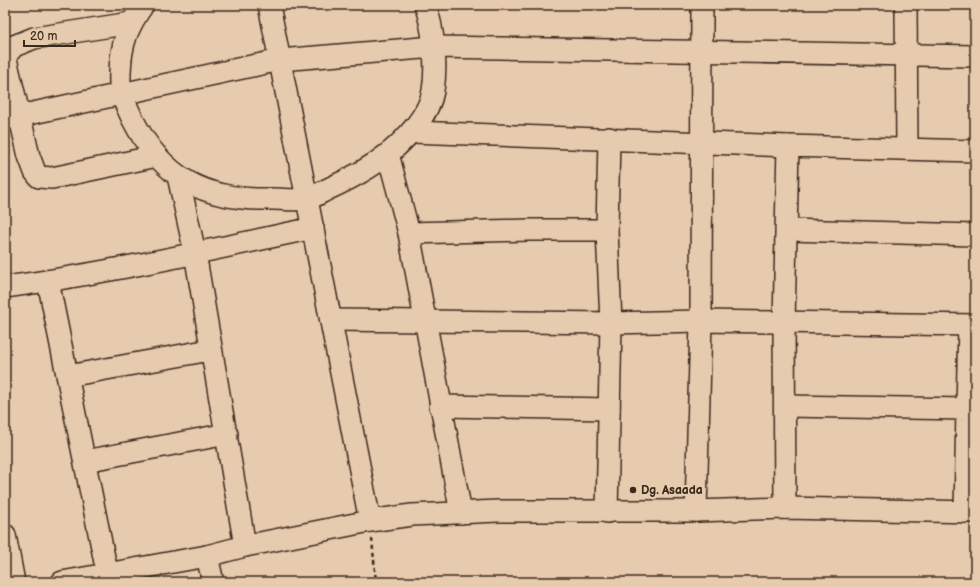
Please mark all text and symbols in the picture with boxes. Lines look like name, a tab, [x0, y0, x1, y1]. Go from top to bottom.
scale bar	[24, 22, 75, 48]
text: 20 m	[30, 29, 57, 44]
place label: Dg. Asaada	[641, 483, 703, 498]
marker: Dg. Asaada	[628, 485, 638, 495]

